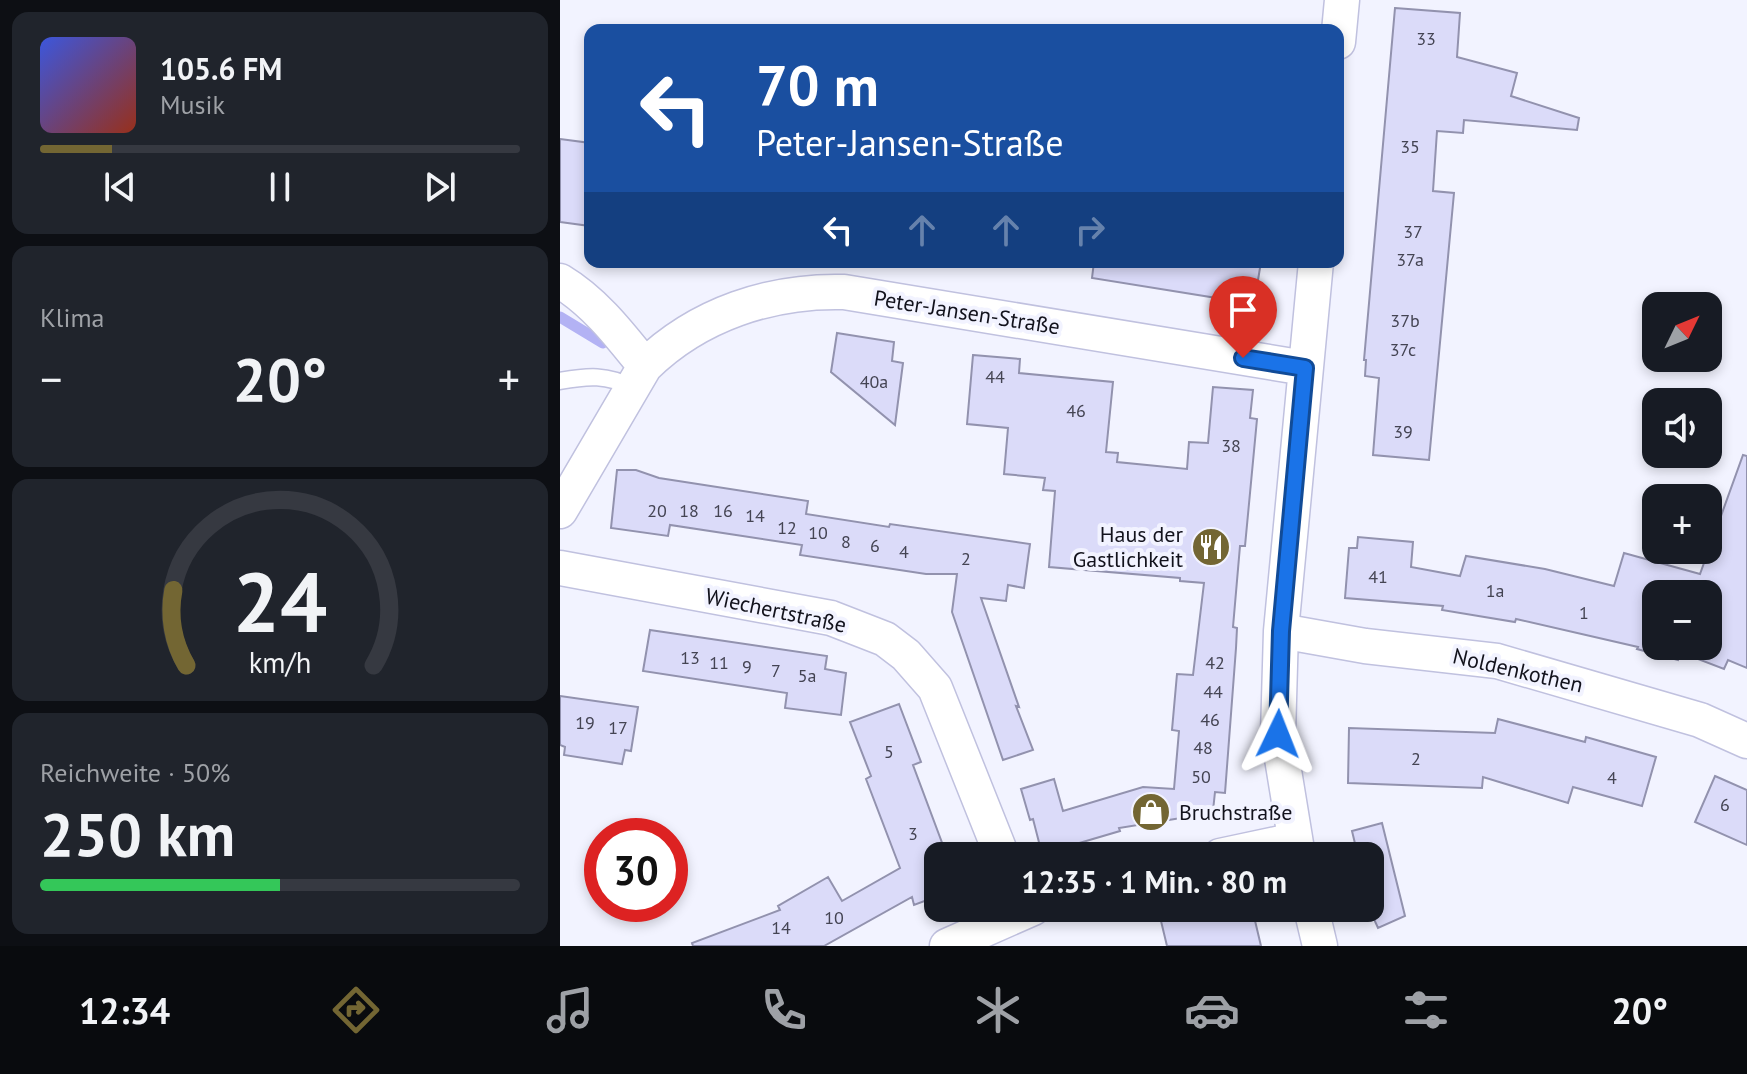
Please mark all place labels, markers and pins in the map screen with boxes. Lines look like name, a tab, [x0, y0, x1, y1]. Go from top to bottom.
pin	[1209, 276, 1277, 358]
place label: Haus der Gastlichkeit	[1073, 520, 1184, 573]
restaurant icon: Haus der Gastlichkeit	[1190, 526, 1232, 568]
shop icon: Bruchstraße	[1130, 791, 1172, 833]
place label: Bruchstraße	[1179, 798, 1292, 826]

